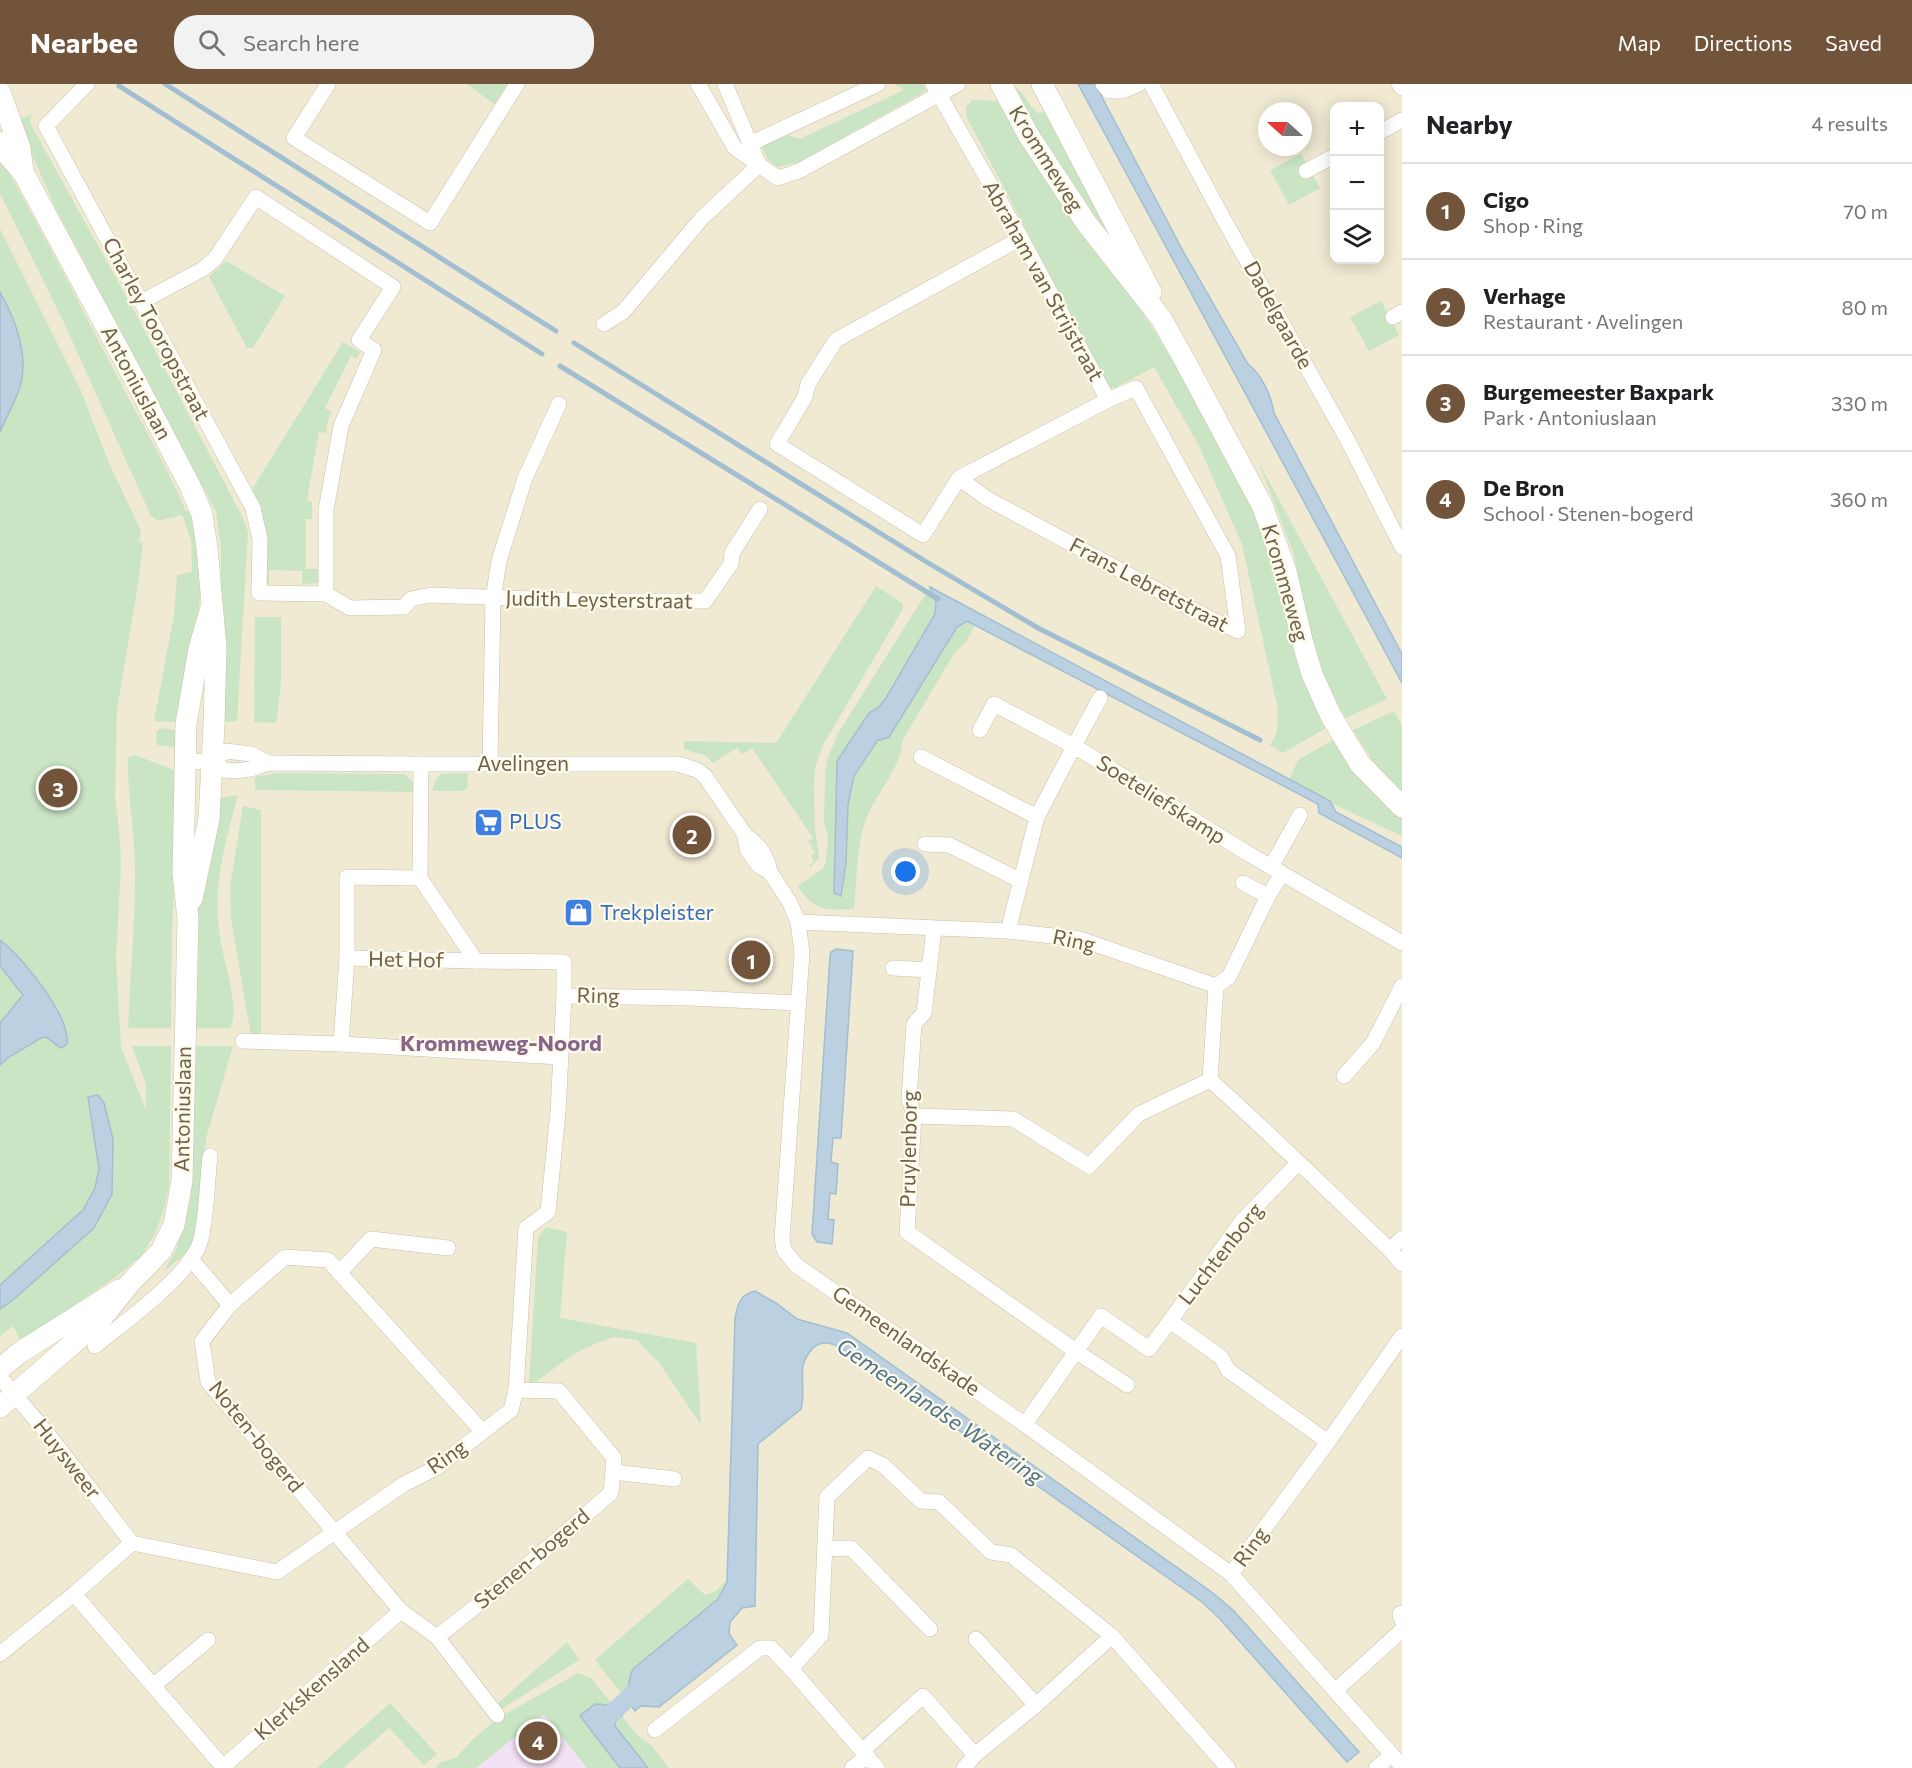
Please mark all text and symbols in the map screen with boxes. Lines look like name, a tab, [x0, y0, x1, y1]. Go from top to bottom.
search box	[174, 15, 594, 69]
text: Nearbee	[30, 25, 138, 59]
icon: search	[195, 26, 228, 59]
text: Search here	[243, 29, 359, 56]
text: Map	[1618, 30, 1661, 55]
text: Directions	[1694, 30, 1792, 55]
text: Saved	[1825, 30, 1882, 55]
street label: Krommeweg	[1005, 100, 1090, 216]
north arrow	[1258, 102, 1312, 156]
map controls	[1330, 102, 1384, 264]
button: +	[1330, 102, 1384, 156]
text: Nearby	[1426, 108, 1513, 139]
text: 4 results	[1811, 111, 1888, 135]
button: −	[1330, 156, 1384, 210]
street label: Abraham van Strijstraat	[979, 175, 1110, 385]
text: Cigo	[1483, 186, 1529, 213]
text: 1	[1441, 199, 1450, 223]
text: 70 m	[1843, 199, 1888, 223]
button: layers	[1330, 210, 1384, 264]
text: Shop · Ring	[1483, 213, 1583, 237]
street label: Charley Tooropstraat	[99, 233, 216, 424]
street label: Dadelgaarde	[1239, 256, 1319, 373]
text: Verhage	[1483, 282, 1566, 309]
text: 2	[1440, 295, 1451, 319]
text: 80 m	[1842, 295, 1888, 319]
text: Restaurant · Avelingen	[1483, 309, 1683, 333]
street label: Antoniuslaan	[97, 321, 178, 444]
text: Burgemeester Baxpark	[1483, 378, 1714, 405]
text: 3	[1440, 391, 1451, 415]
text: 330 m	[1831, 391, 1888, 415]
text: Park · Antoniuslaan	[1483, 405, 1657, 429]
text: De Bron	[1483, 474, 1564, 501]
text: 4	[1439, 487, 1452, 511]
text: 360 m	[1830, 487, 1888, 511]
text: School · Stenen-bogerd	[1483, 501, 1694, 525]
street label: Krommeweg	[1258, 521, 1315, 644]
street label: Frans Lebretstraat	[1066, 531, 1233, 636]
street label: Judith Leysterstraat	[505, 584, 693, 613]
street label: Soeteliefskamp	[1093, 749, 1231, 848]
street label: Avelingen	[477, 750, 569, 775]
pin: 3	[38, 766, 78, 810]
supermarket icon: PLUS	[472, 806, 504, 838]
place label: PLUS	[509, 808, 562, 833]
pin: 2	[672, 812, 712, 858]
your location	[891, 857, 920, 886]
shop icon: Trekpleister	[563, 897, 595, 929]
place label: Trekpleister	[600, 899, 714, 924]
street label: Ring	[1051, 923, 1098, 956]
pin: 1	[732, 938, 771, 982]
street label: Het Hof	[368, 945, 445, 972]
street label: Ring	[576, 982, 620, 1007]
district label: Krommeweg-Noord	[400, 1029, 602, 1056]
street label: Antoniuslaan	[168, 1046, 195, 1172]
street label: Pruylenborg	[894, 1090, 921, 1208]
street label: Luchtenborg	[1172, 1197, 1267, 1309]
street label: Gemeenlandskade	[828, 1279, 986, 1400]
water label: Gemeenlandse Watering	[832, 1331, 1050, 1490]
street label: Noten-bogerd	[205, 1375, 310, 1497]
street label: Huysweer	[29, 1413, 107, 1503]
street label: Ring	[421, 1433, 471, 1478]
street label: Stenen-bogerd	[468, 1502, 594, 1613]
street label: Ring	[1227, 1521, 1273, 1571]
street label: Klerkskensland	[249, 1631, 374, 1745]
pin: 4	[518, 1718, 558, 1764]

